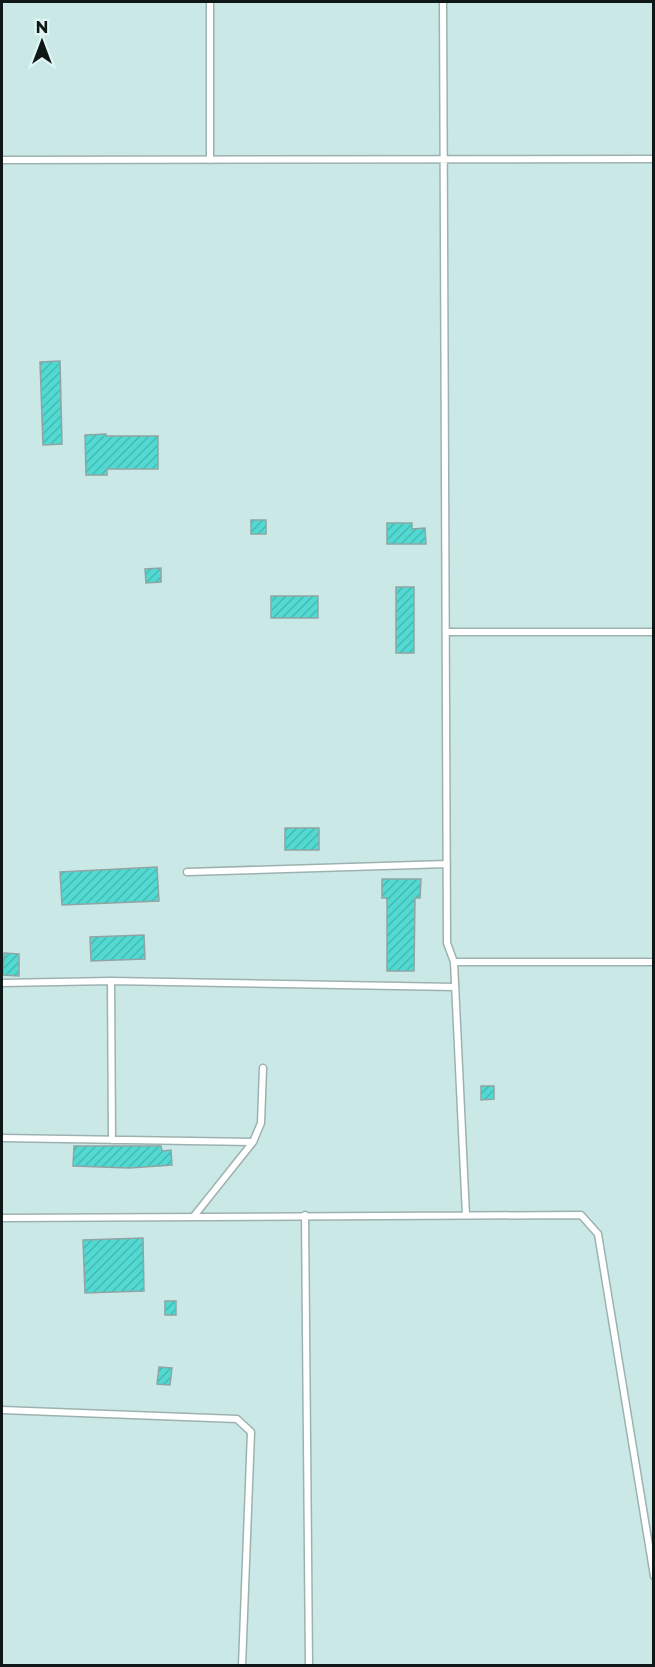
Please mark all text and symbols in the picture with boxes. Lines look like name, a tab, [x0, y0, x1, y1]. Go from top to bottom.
north arrow	[12, 12, 72, 72]
text: N	[36, 18, 48, 37]

